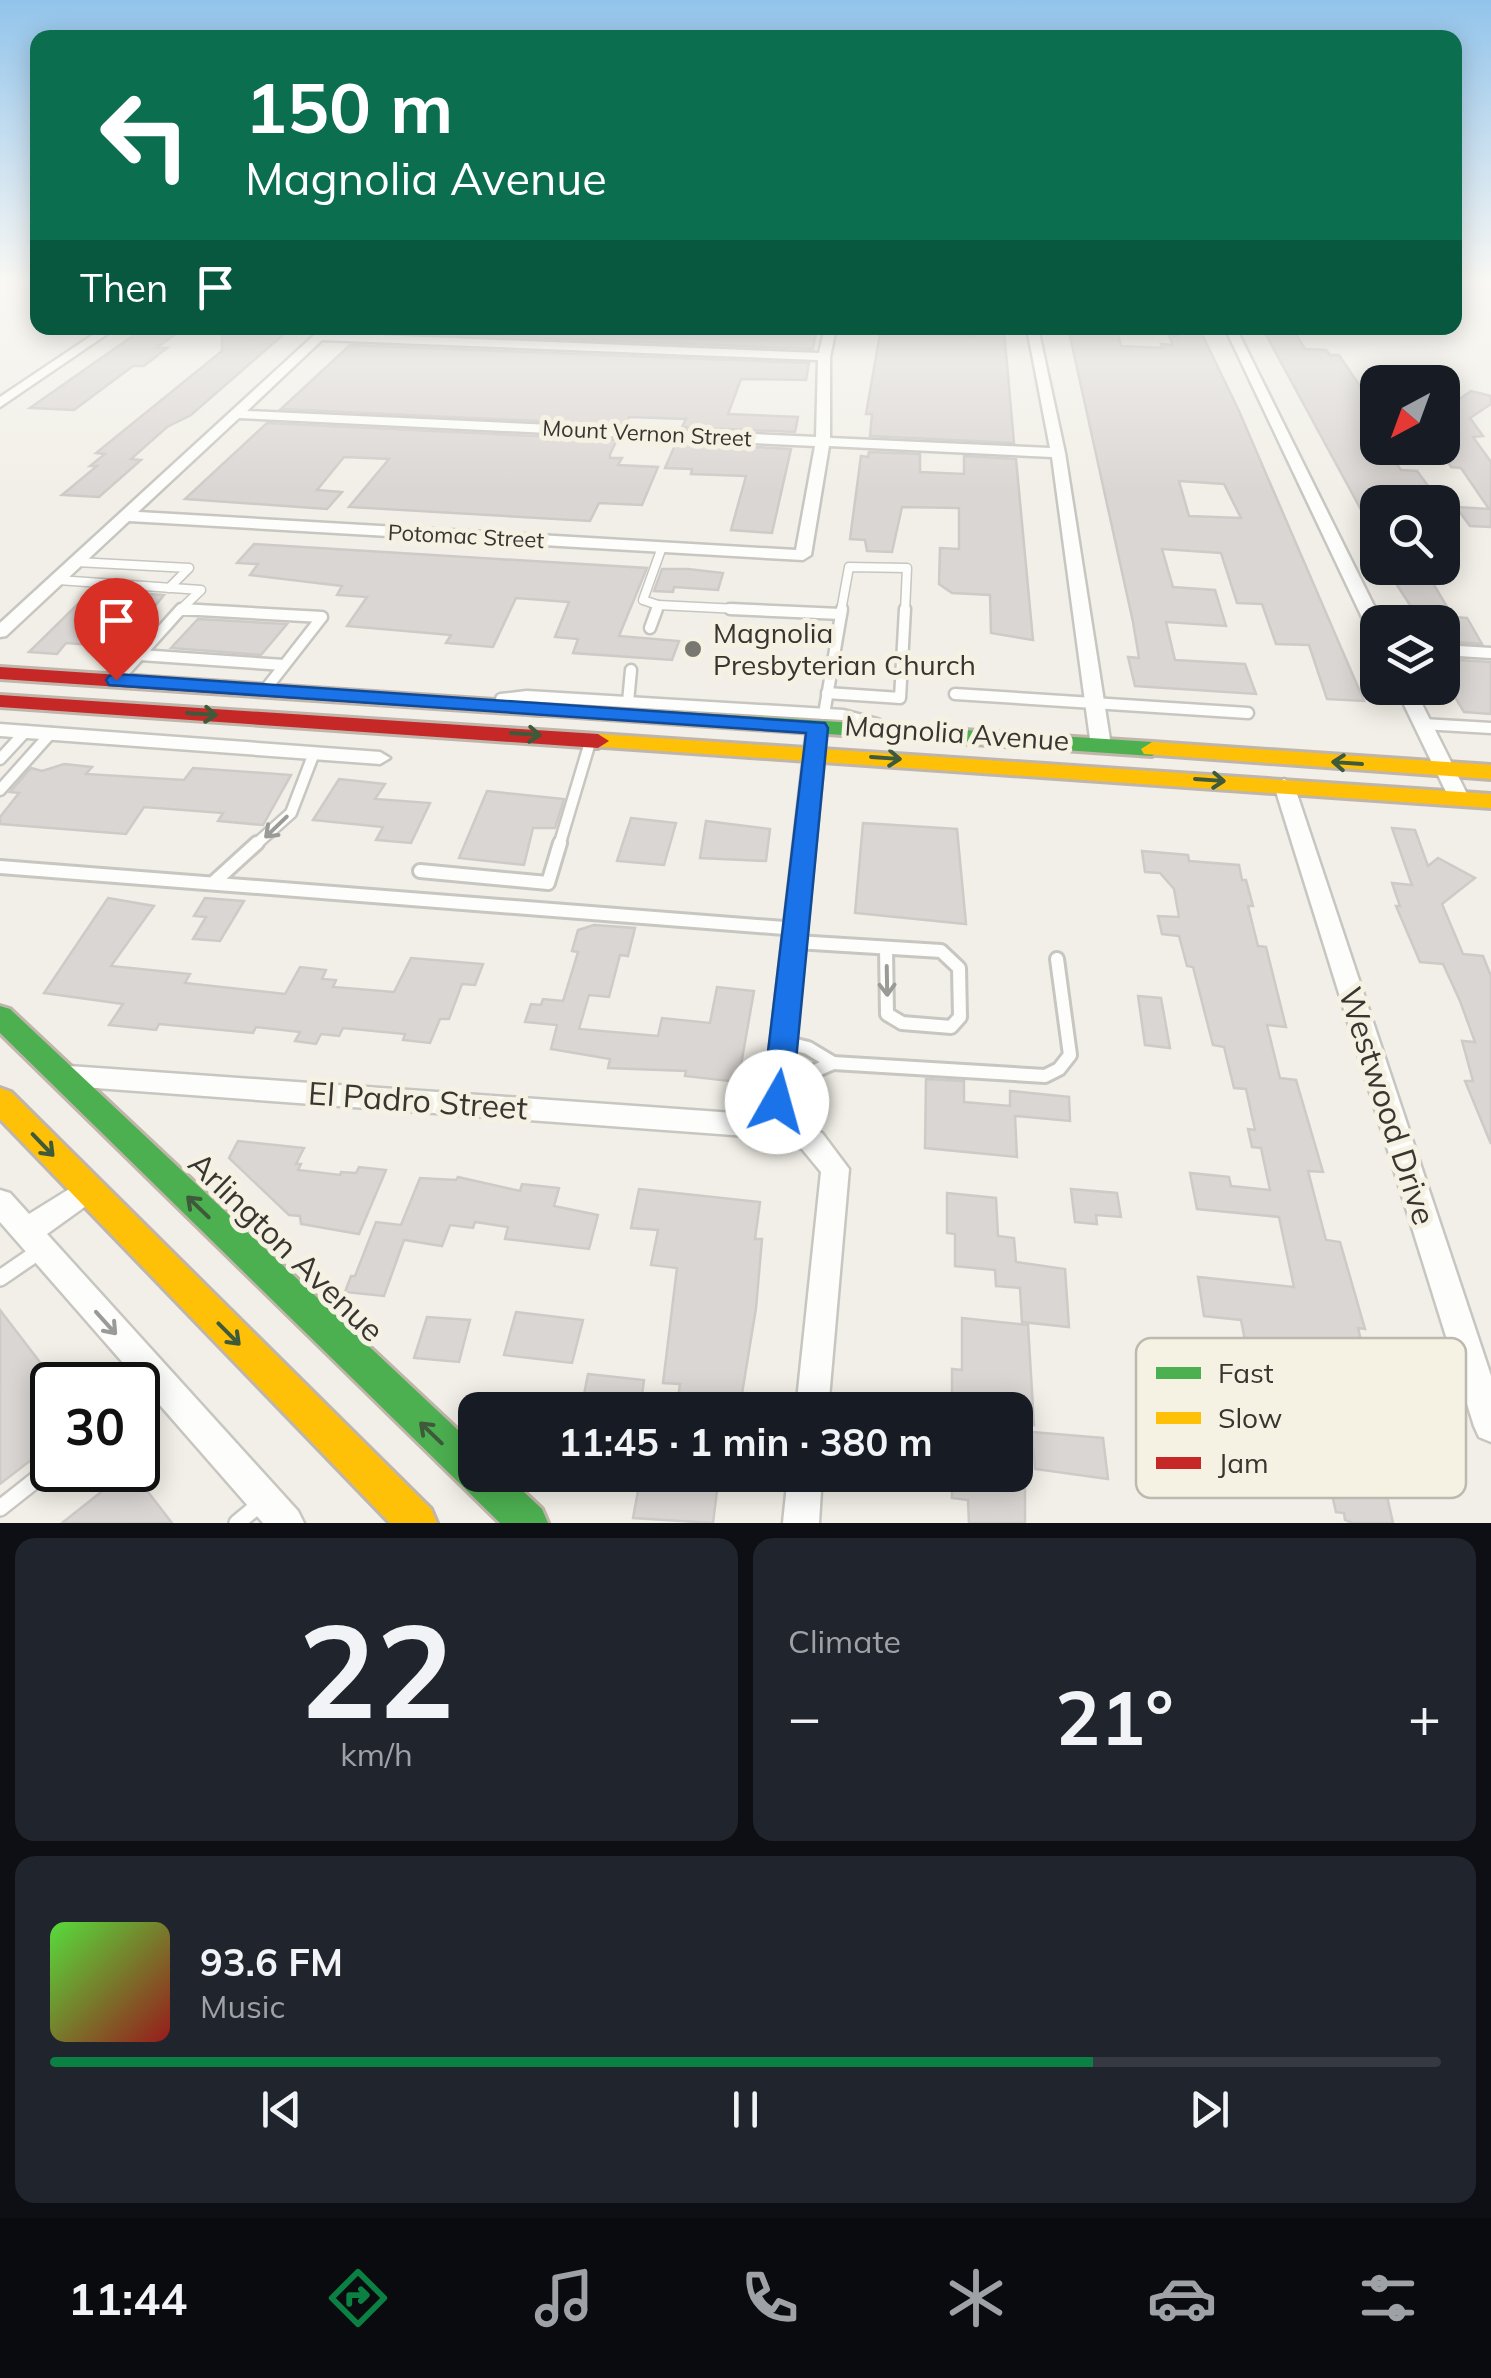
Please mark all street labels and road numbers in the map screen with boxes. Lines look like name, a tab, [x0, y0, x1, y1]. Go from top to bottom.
street label: Mount Vernon Street	[542, 414, 753, 452]
street label: Potomac Street	[387, 518, 545, 554]
street label: Magnolia Avenue	[844, 707, 1071, 758]
street label: Westwood Drive	[1331, 982, 1445, 1229]
street label: El Padro Street	[307, 1072, 529, 1128]
street label: Arlington Avenue	[181, 1143, 393, 1350]

